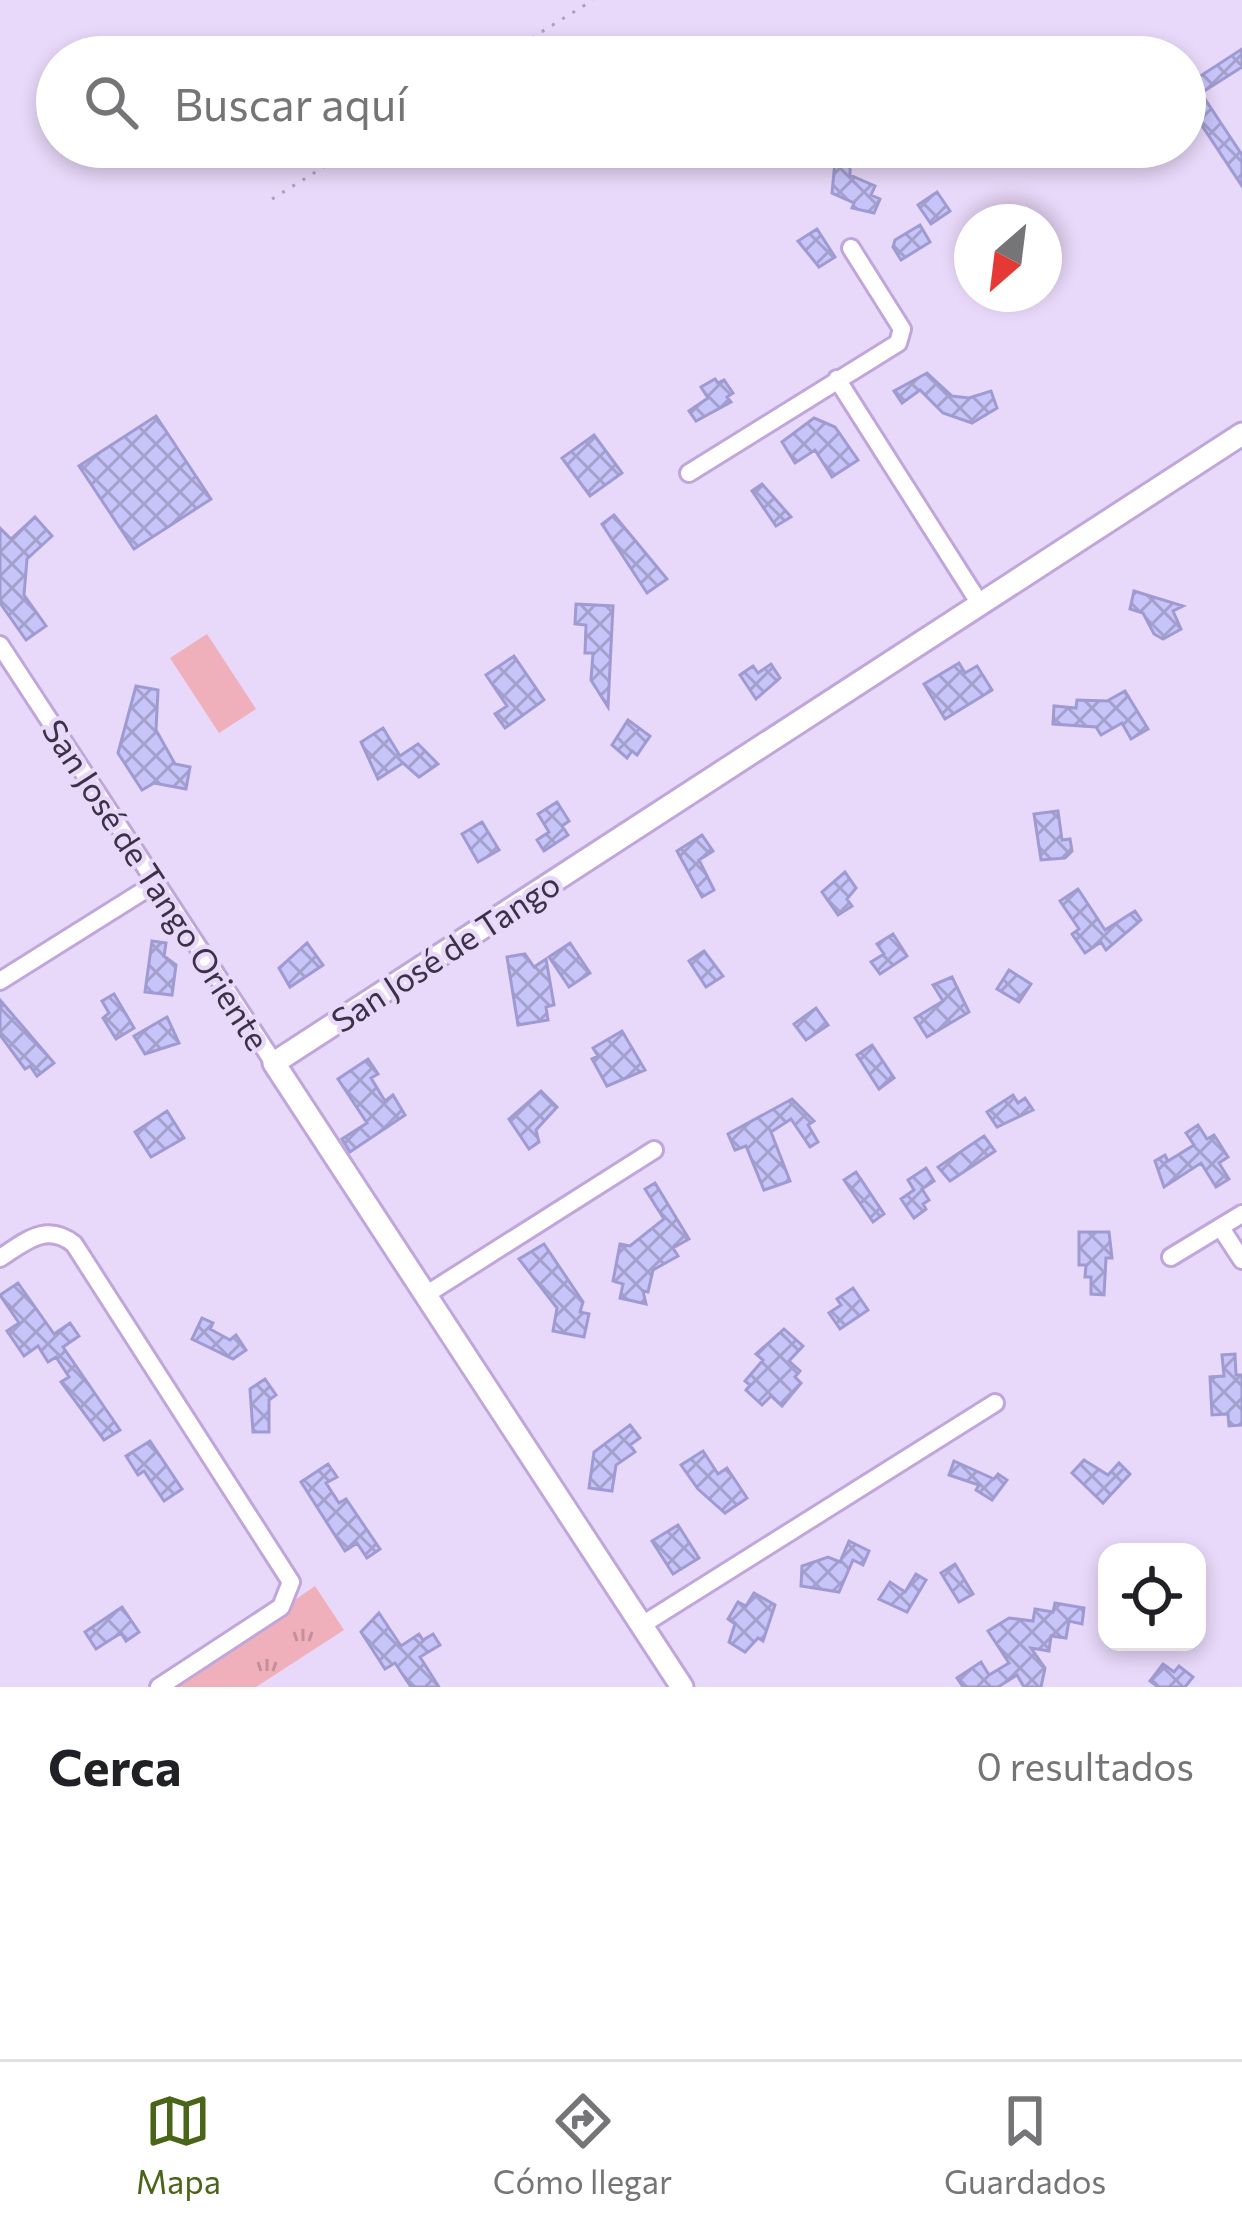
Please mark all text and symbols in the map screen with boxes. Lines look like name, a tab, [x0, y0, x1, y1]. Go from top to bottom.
search box	[36, 36, 1206, 168]
icon: search	[78, 69, 144, 135]
text: Buscar aquí	[174, 75, 408, 130]
north arrow	[954, 204, 1062, 312]
street label: San José de Tango Oriente	[35, 711, 279, 1057]
street label: San José de Tango	[323, 862, 567, 1040]
map controls	[1098, 1543, 1206, 1651]
button: locate	[1098, 1543, 1206, 1651]
text: Cerca	[48, 1734, 182, 1797]
text: 0 resultados	[977, 1741, 1194, 1789]
tab: Mapa	[136, 2088, 221, 2201]
tab: Cómo llegar	[493, 2088, 672, 2201]
tab: Guardados	[944, 2088, 1106, 2201]

